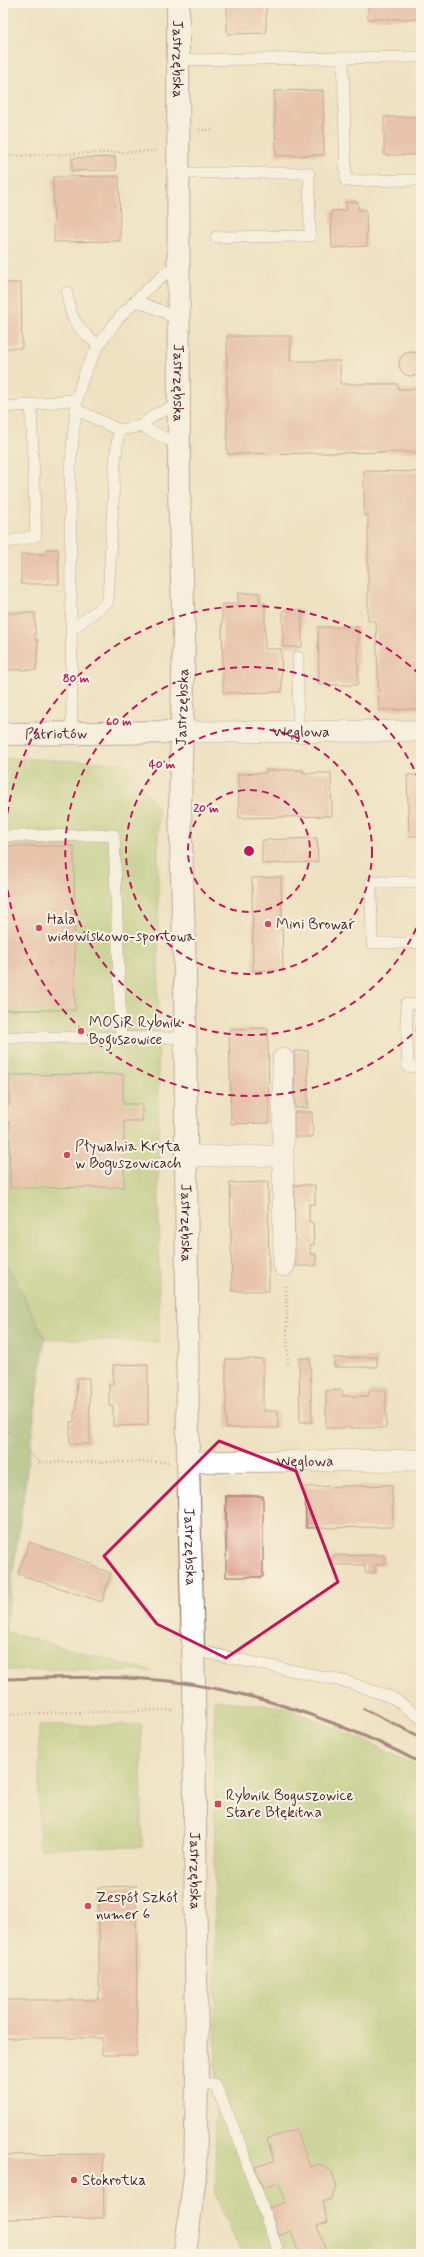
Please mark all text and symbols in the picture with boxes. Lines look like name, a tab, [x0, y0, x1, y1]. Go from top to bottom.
street label: Jastrzębska	[167, 20, 187, 98]
street label: Jastrzębska	[168, 344, 188, 422]
street label: Jastrzębska	[172, 667, 194, 746]
text: 80 m	[63, 671, 90, 687]
text: 60 m	[106, 714, 132, 730]
street label: Węglowa	[272, 722, 330, 743]
street label: Patriotów	[25, 724, 87, 745]
text: 40 m	[149, 757, 176, 773]
text: 20 m	[193, 801, 219, 817]
centre of rings	[242, 844, 256, 858]
place label: Hala widowiskowo-sportowa	[47, 910, 196, 947]
place label: Mini Browar	[276, 915, 356, 935]
marker: Mini Browar	[263, 919, 273, 929]
marker: Hala widowiskowo-sportowa	[34, 923, 44, 933]
place label: MOSiR Rybnik Boguszowice	[89, 1013, 182, 1051]
marker: MOSiR Rybnik Boguszowice	[76, 1026, 86, 1036]
place label: Pływalnia Kryta w Boguszowicach	[75, 1137, 182, 1175]
marker: Pływalnia Kryta w Boguszowicach	[62, 1150, 72, 1160]
street label: Jastrzębska	[175, 1184, 196, 1262]
street label: Węglowa	[276, 1452, 334, 1472]
street label: Jastrzębska	[178, 1507, 200, 1586]
place label: Rybnik Boguszowice Stare Błękitna	[226, 1786, 354, 1823]
marker: Rybnik Boguszowice Stare Błękitna	[213, 1799, 223, 1809]
street label: Jastrzębska	[184, 1832, 205, 1910]
place label: Zespół Szkół numer 6	[96, 1888, 179, 1925]
marker: Zespół Szkół numer 6	[83, 1901, 93, 1911]
place label: Stokrotka	[82, 2171, 147, 2191]
marker: Stokrotka	[69, 2175, 79, 2185]

